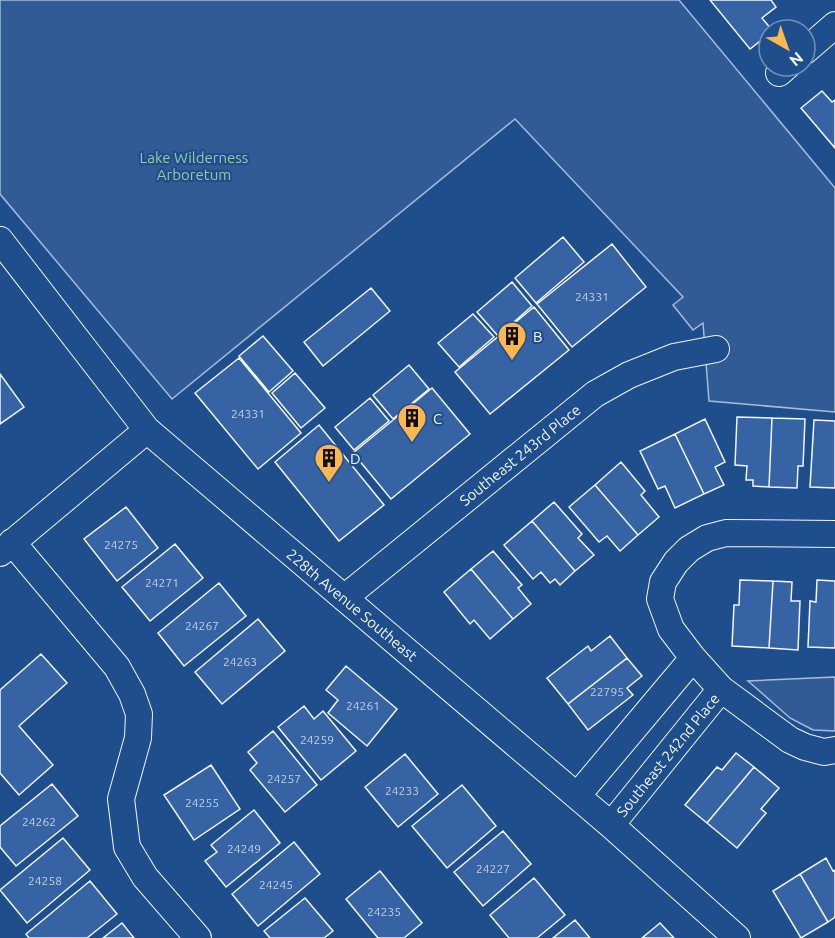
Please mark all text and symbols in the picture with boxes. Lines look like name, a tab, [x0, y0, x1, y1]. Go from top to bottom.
north arrow	[757, 18, 817, 78]
text: N	[786, 49, 807, 70]
park label: Lake Wilderness Arboretum	[140, 149, 248, 183]
house number: 24331	[575, 290, 609, 303]
building icon: B	[496, 320, 528, 362]
place label: B	[533, 328, 543, 345]
street label: Southeast 243rd Place	[456, 401, 584, 509]
building icon: C	[396, 402, 428, 444]
house number: 24331	[231, 407, 265, 420]
place label: C	[433, 410, 442, 427]
building icon: D	[313, 442, 345, 484]
place label: D	[350, 450, 361, 467]
house number: 24275	[104, 538, 138, 551]
street label: 228th Avenue Southeast	[283, 545, 421, 665]
house number: 24271	[145, 576, 179, 589]
house number: 24267	[185, 619, 219, 632]
house number: 24263	[223, 655, 257, 668]
house number: 22795	[590, 685, 624, 698]
street label: Southeast 242nd Place	[613, 690, 723, 820]
house number: 24261	[346, 699, 380, 712]
house number: 24259	[300, 733, 334, 746]
house number: 24257	[267, 772, 301, 785]
house number: 24233	[385, 784, 419, 797]
house number: 24255	[185, 796, 219, 809]
house number: 24262	[22, 815, 56, 828]
house number: 24249	[227, 842, 261, 855]
house number: 24227	[476, 862, 510, 875]
house number: 24258	[28, 874, 62, 887]
house number: 24245	[259, 878, 293, 891]
house number: 24235	[367, 905, 401, 918]

